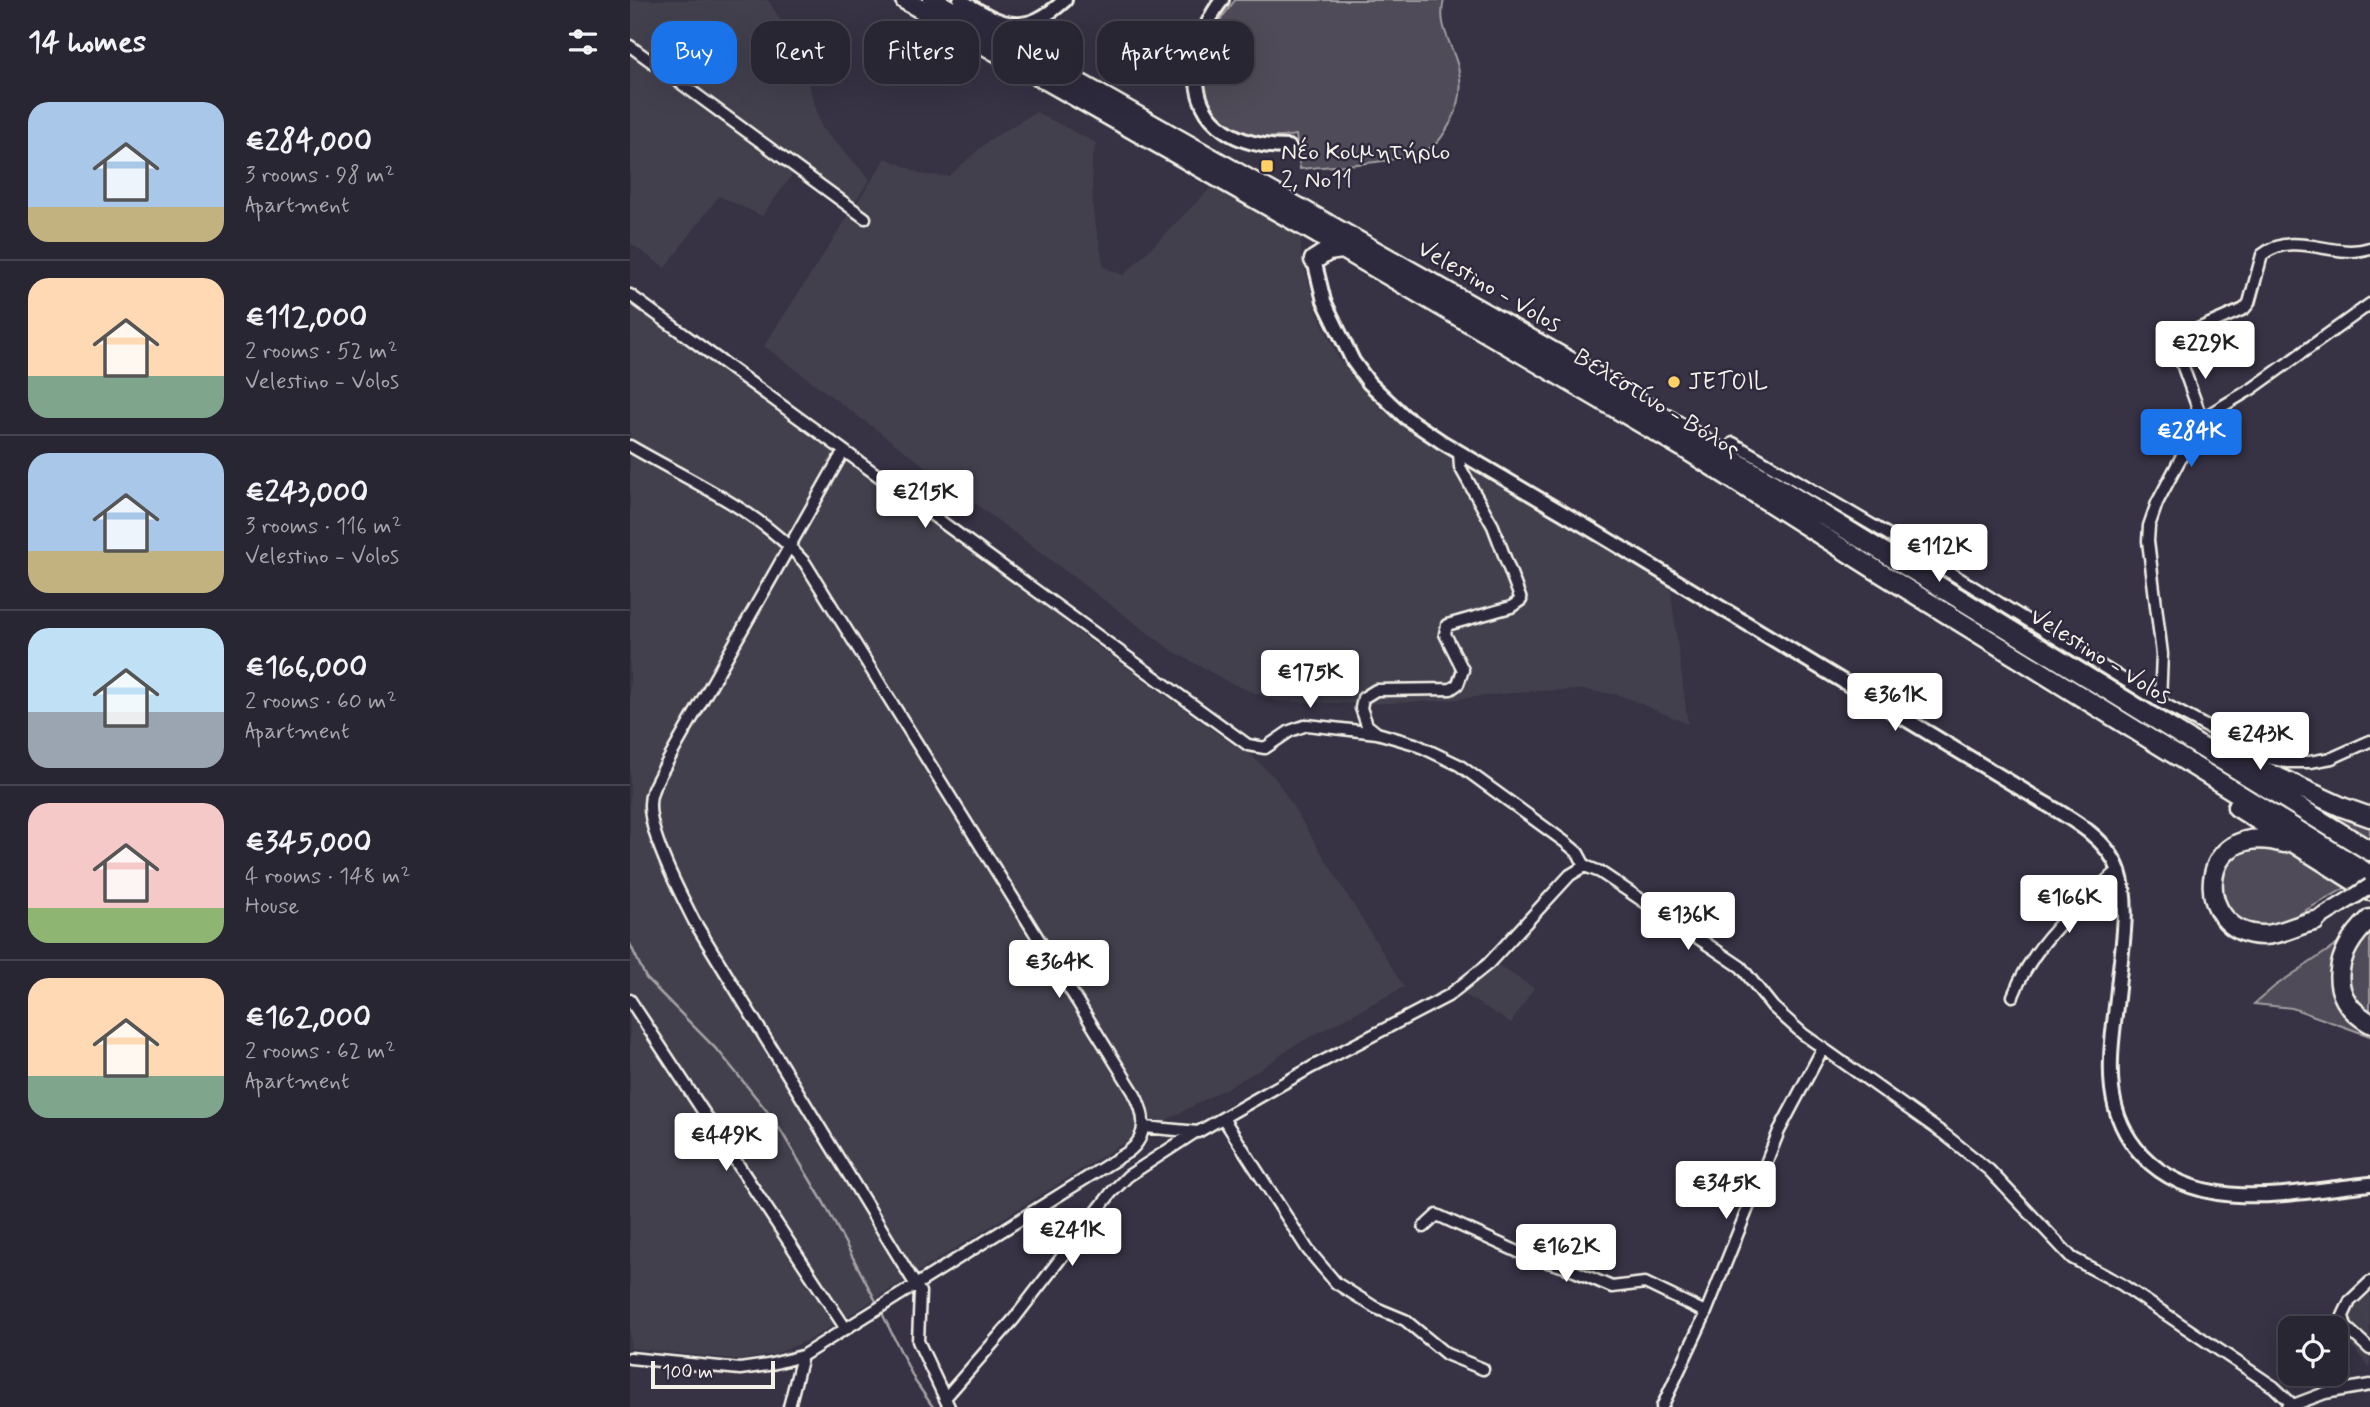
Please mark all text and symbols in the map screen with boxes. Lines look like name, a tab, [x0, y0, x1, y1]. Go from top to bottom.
chip: Buy	[651, 21, 737, 84]
chip: Rent	[751, 21, 850, 84]
chip: Filters	[864, 21, 979, 84]
chip: New	[993, 21, 1083, 84]
chip: Apartment	[1097, 21, 1254, 84]
text: 14 homes	[28, 23, 146, 62]
icon: filters	[564, 23, 602, 61]
text: €284,000	[245, 122, 372, 161]
icon: home	[84, 130, 168, 214]
place label: Νέο Κοιμητήριο 2, Νο11	[1281, 136, 1450, 196]
marker: Νέο Κοιμητήριο 2, Νο11	[1259, 158, 1275, 174]
text: 3 rooms · 98 m²	[245, 161, 395, 191]
text: Apartment	[245, 191, 350, 221]
street label: Velestino - Volos	[1412, 233, 1566, 341]
text: €112,000	[245, 298, 367, 337]
icon: home	[84, 306, 168, 390]
pin: €229K	[2156, 322, 2254, 381]
text: €229K	[2172, 329, 2238, 359]
text: 2 rooms · 52 m²	[245, 337, 398, 367]
street label: Βελεστίνο - Βόλος	[1568, 342, 1746, 466]
text: Velestino - Volos	[245, 367, 399, 397]
place label: JETOIL	[1688, 367, 1768, 398]
marker: JETOIL	[1666, 374, 1682, 390]
pin: €284K	[2142, 410, 2240, 469]
text: €284K	[2157, 417, 2225, 447]
pin: €215K	[876, 470, 974, 530]
text: €243,000	[245, 473, 368, 512]
text: €215K	[892, 478, 958, 508]
icon: home	[84, 481, 168, 565]
text: 3 rooms · 116 m²	[245, 512, 402, 542]
pin: €112K	[1890, 524, 1988, 584]
text: €112K	[1906, 532, 1972, 562]
text: Velestino - Volos	[245, 542, 399, 572]
street label: Velestino - Volos	[2024, 601, 2176, 713]
text: €166,000	[245, 648, 367, 687]
pin: €175K	[1261, 650, 1359, 710]
icon: home	[84, 656, 168, 740]
text: €175K	[1277, 658, 1343, 688]
pin: €361K	[1846, 674, 1944, 733]
text: €361K	[1863, 681, 1927, 711]
text: 2 rooms · 60 m²	[245, 687, 397, 717]
pin: €243K	[2211, 712, 2309, 772]
text: Apartment	[245, 717, 350, 747]
text: €243K	[2227, 720, 2293, 750]
text: €345,000	[245, 823, 372, 862]
icon: home	[84, 831, 168, 915]
text: 4 rooms · 148 m²	[245, 862, 410, 892]
pin: €166K	[2020, 876, 2118, 935]
text: €166K	[2036, 883, 2102, 913]
text: House	[245, 892, 299, 922]
pin: €136K	[1639, 892, 1737, 952]
text: €136K	[1657, 900, 1719, 930]
pin: €364K	[1010, 940, 1108, 1000]
text: €364K	[1025, 948, 1093, 978]
text: €162,000	[245, 998, 371, 1037]
icon: home	[84, 1006, 168, 1090]
text: 2 rooms · 62 m²	[245, 1037, 396, 1067]
text: Apartment	[245, 1067, 350, 1097]
pin: €449K	[677, 1114, 775, 1173]
text: €449K	[691, 1121, 761, 1151]
pin: €345K	[1677, 1162, 1775, 1221]
text: €345K	[1692, 1169, 1760, 1199]
pin: €241K	[1023, 1208, 1121, 1268]
text: €241K	[1039, 1216, 1105, 1246]
pin: €162K	[1517, 1224, 1615, 1284]
text: €162K	[1532, 1232, 1600, 1262]
map controls	[2278, 1316, 2348, 1386]
button: locate	[2278, 1316, 2348, 1386]
scale bar	[651, 1358, 775, 1390]
text: 100 m	[662, 1360, 713, 1385]

